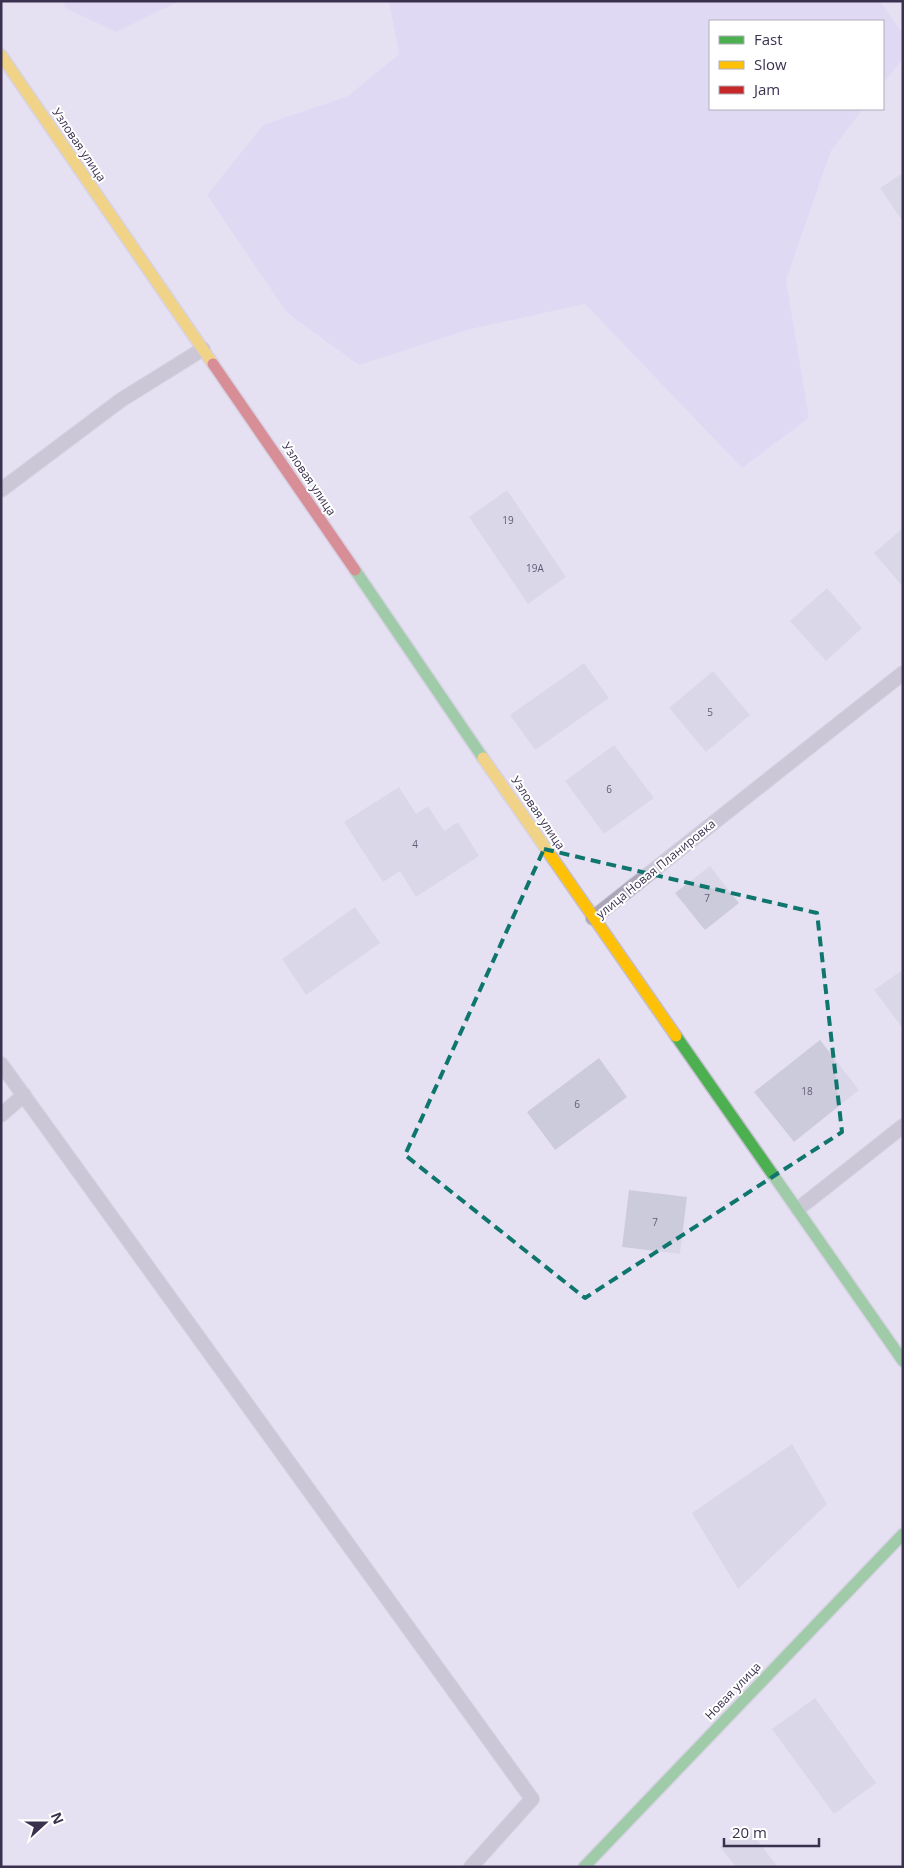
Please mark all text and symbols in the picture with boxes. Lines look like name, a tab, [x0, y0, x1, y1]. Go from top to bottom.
legend	[709, 20, 884, 110]
text: Fast	[754, 29, 783, 49]
text: Slow	[754, 54, 787, 74]
text: Jam	[752, 79, 780, 99]
street label: Узловая улица	[49, 105, 110, 185]
street label: Узловая улица	[279, 439, 340, 519]
house number: 19	[502, 513, 514, 527]
house number: 19А	[526, 561, 545, 575]
house number: 5	[707, 705, 713, 719]
street label: Узловая улица	[508, 773, 569, 853]
house number: 6	[606, 782, 612, 796]
street label: улица Новая Планировка	[592, 815, 719, 922]
house number: 4	[412, 837, 418, 851]
house number: 7	[704, 891, 710, 905]
house number: 18	[801, 1084, 813, 1098]
house number: 6	[574, 1097, 580, 1111]
house number: 7	[652, 1215, 658, 1229]
street label: Новая улица	[701, 1658, 764, 1723]
north arrow	[20, 1798, 70, 1848]
text: N	[47, 1809, 69, 1827]
scale bar	[724, 1816, 819, 1848]
text: 20 m	[732, 1822, 767, 1842]

